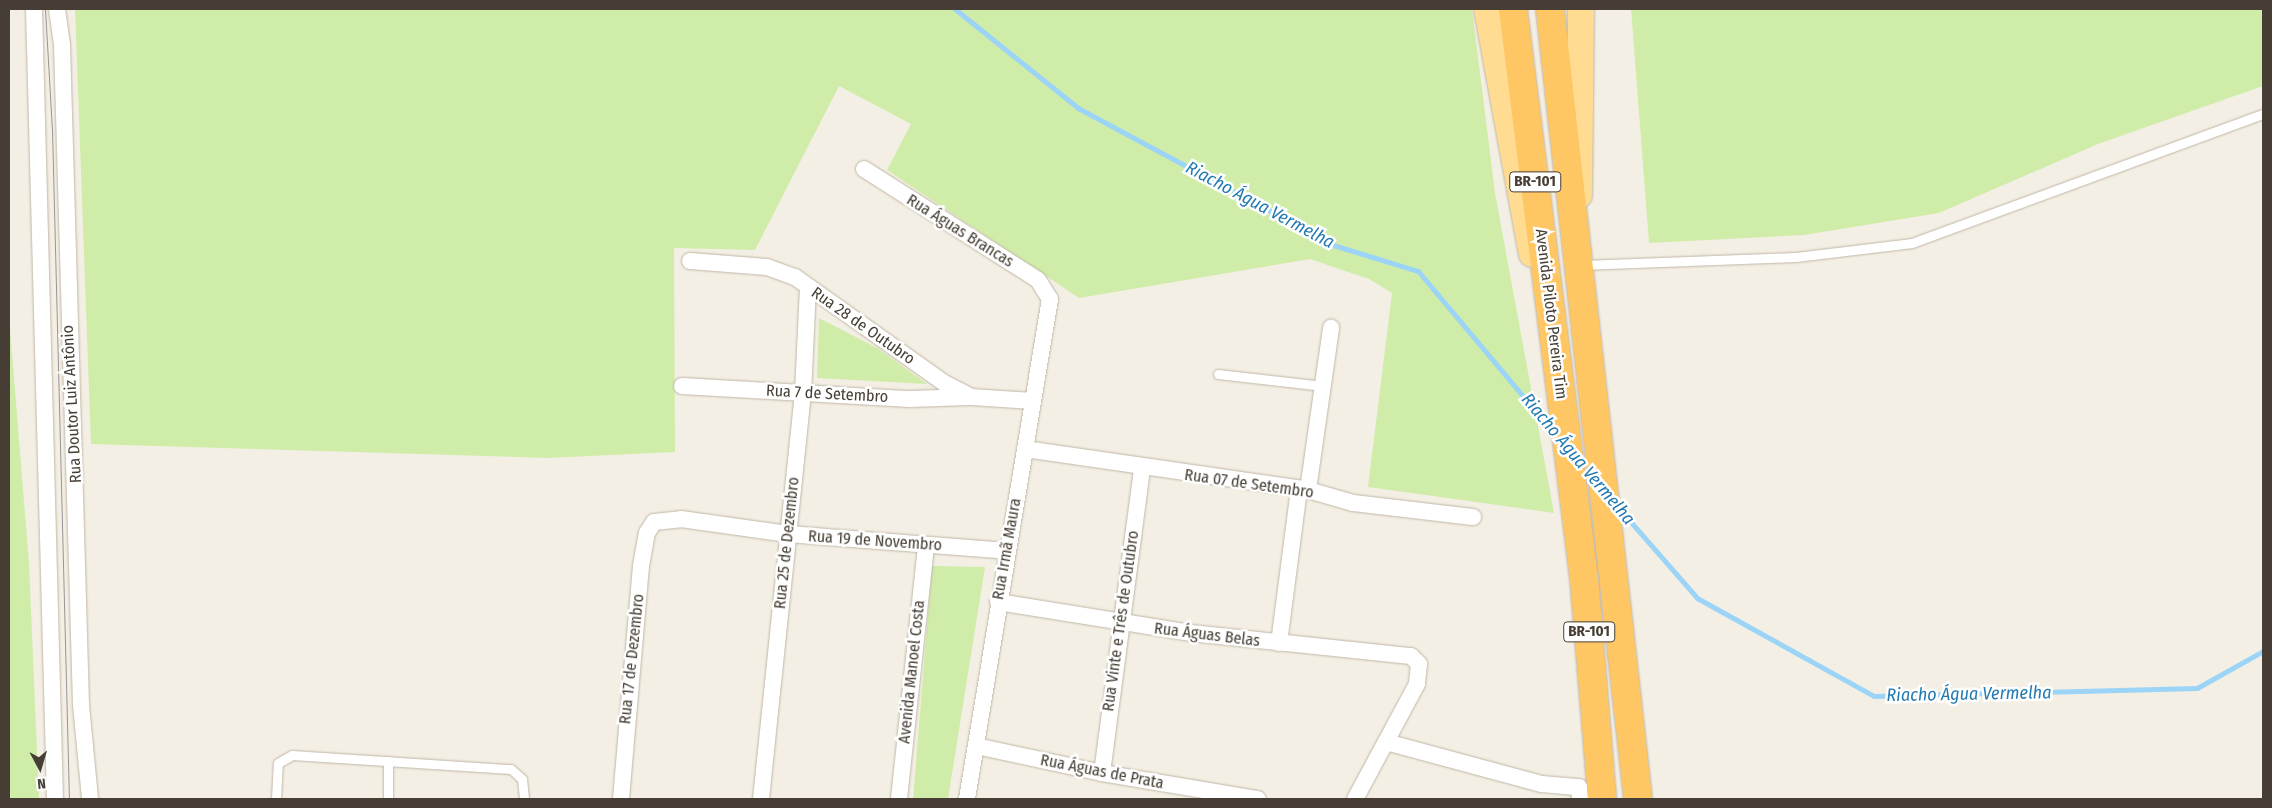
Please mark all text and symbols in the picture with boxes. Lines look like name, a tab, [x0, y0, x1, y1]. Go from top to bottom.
water label: Riacho Água Vermelha	[1182, 157, 1338, 253]
road number: BR-101	[1509, 170, 1561, 194]
street label: Rua Águas Brancas	[903, 190, 1017, 272]
street label: Avenida Piloto Pereira Tim	[1531, 228, 1571, 400]
street label: Rua 28 de Outubro	[808, 283, 918, 369]
street label: Rua Doutor Luiz Antônio	[58, 325, 86, 483]
street label: Rua 7 de Setembro	[765, 381, 889, 407]
water label: Riacho Água Vermelha	[1517, 389, 1639, 529]
street label: Rua 07 de Setembro	[1183, 465, 1315, 503]
street label: Rua 25 de Dezembro	[771, 476, 803, 610]
street label: Rua Irmã Maura	[989, 497, 1025, 601]
street label: Rua 19 de Novembro	[807, 527, 943, 555]
street label: Rua Vinte e Três de Outubro	[1099, 529, 1143, 713]
street label: Rua 17 de Dezembro	[616, 593, 648, 725]
street label: Avenida Manoel Costa	[895, 599, 929, 745]
street label: Rua Águas Belas	[1153, 619, 1261, 651]
road number: BR-101	[1563, 620, 1615, 644]
water label: Riacho Água Vermelha	[1886, 682, 2052, 706]
north arrow	[15, 743, 65, 793]
street label: Rua Águas de Prata	[1039, 751, 1165, 793]
text: N	[37, 775, 47, 792]

